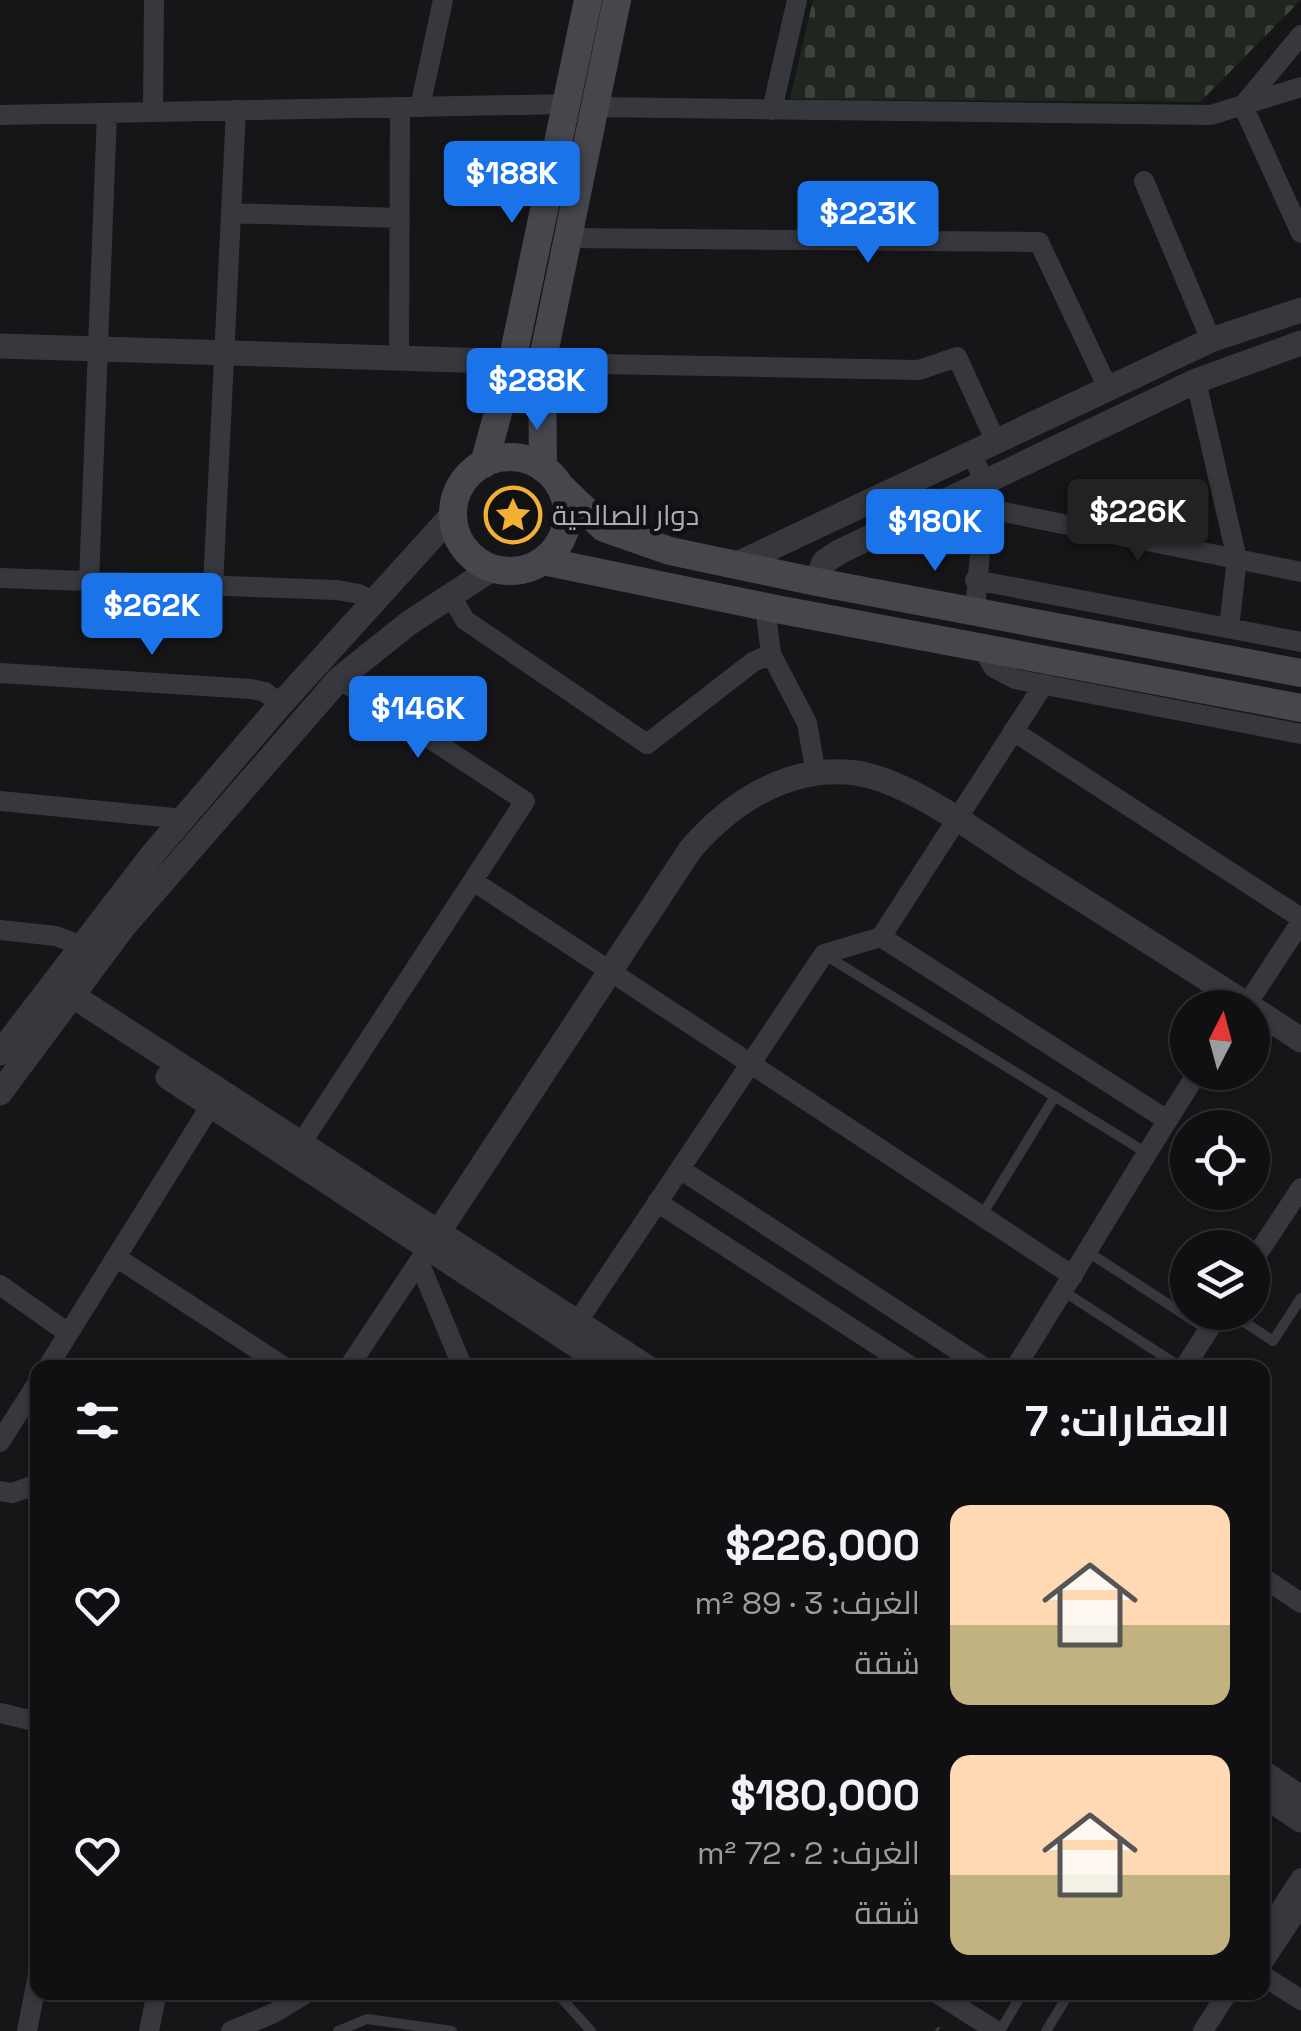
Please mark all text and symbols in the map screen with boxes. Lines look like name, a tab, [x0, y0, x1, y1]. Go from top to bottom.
pin: $188K	[442, 141, 582, 226]
text: $188K	[466, 153, 558, 193]
pin: $223K	[798, 181, 938, 266]
text: $223K	[820, 193, 916, 233]
pin: $288K	[467, 348, 607, 433]
text: $288K	[489, 360, 585, 400]
pin: $226K	[1068, 479, 1208, 564]
place icon: دوار الصالحية	[483, 485, 543, 545]
pin: $180K	[865, 489, 1005, 574]
text: $226K	[1089, 491, 1187, 531]
place label: دوار الصالحية	[552, 497, 699, 533]
text: $180K	[888, 501, 982, 541]
pin: $262K	[82, 573, 222, 658]
text: $262K	[103, 585, 201, 625]
pin: $146K	[348, 676, 488, 761]
text: $146K	[371, 688, 465, 728]
north arrow	[1170, 990, 1270, 1090]
map controls	[1170, 990, 1270, 1330]
button: locate	[1170, 1110, 1270, 1210]
button: layers	[1170, 1230, 1270, 1330]
icon: filters	[70, 1393, 125, 1448]
text: العقارات: 7	[1025, 1395, 1230, 1448]
text: $226,000	[725, 1519, 920, 1572]
icon: home	[1030, 1545, 1150, 1665]
icon: heart	[70, 1578, 125, 1633]
text: الغرف: 3 · 89 m²	[694, 1583, 920, 1623]
text: شقة	[855, 1643, 920, 1683]
text: $180,000	[730, 1769, 920, 1822]
icon: home	[1030, 1795, 1150, 1915]
icon: heart	[70, 1828, 125, 1883]
text: الغرف: 2 · 72 m²	[697, 1833, 920, 1873]
text: شقة	[855, 1893, 920, 1933]

